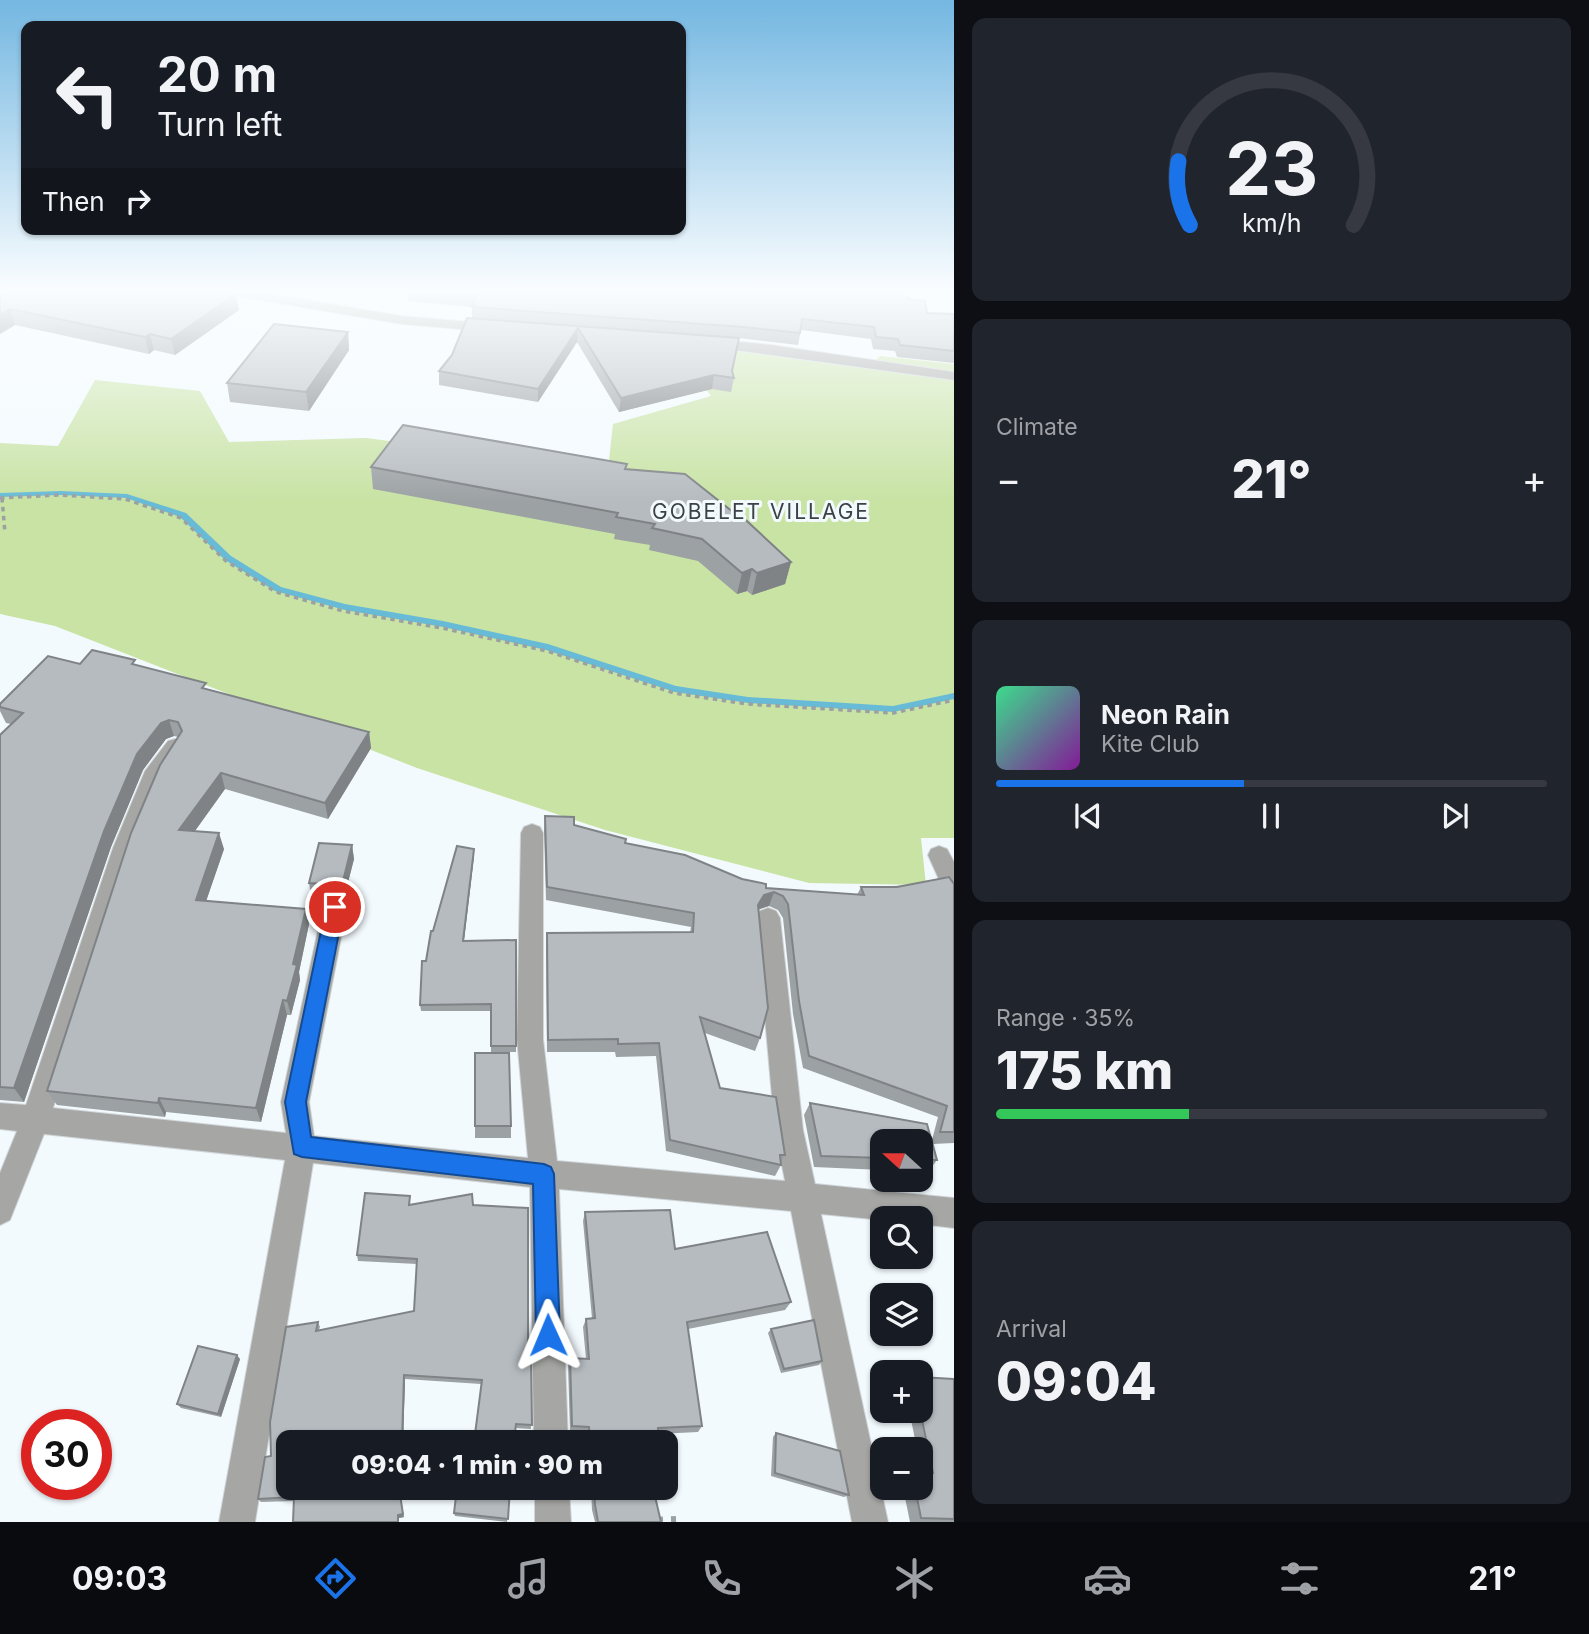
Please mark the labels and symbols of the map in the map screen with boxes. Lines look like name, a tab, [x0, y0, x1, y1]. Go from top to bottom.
district label: GOBELET VILLAGE	[652, 499, 870, 524]
pin	[305, 877, 365, 937]
north arrow	[870, 1129, 933, 1192]
position arrow	[511, 1298, 585, 1372]
speed limit sign: 30	[21, 1409, 112, 1500]

